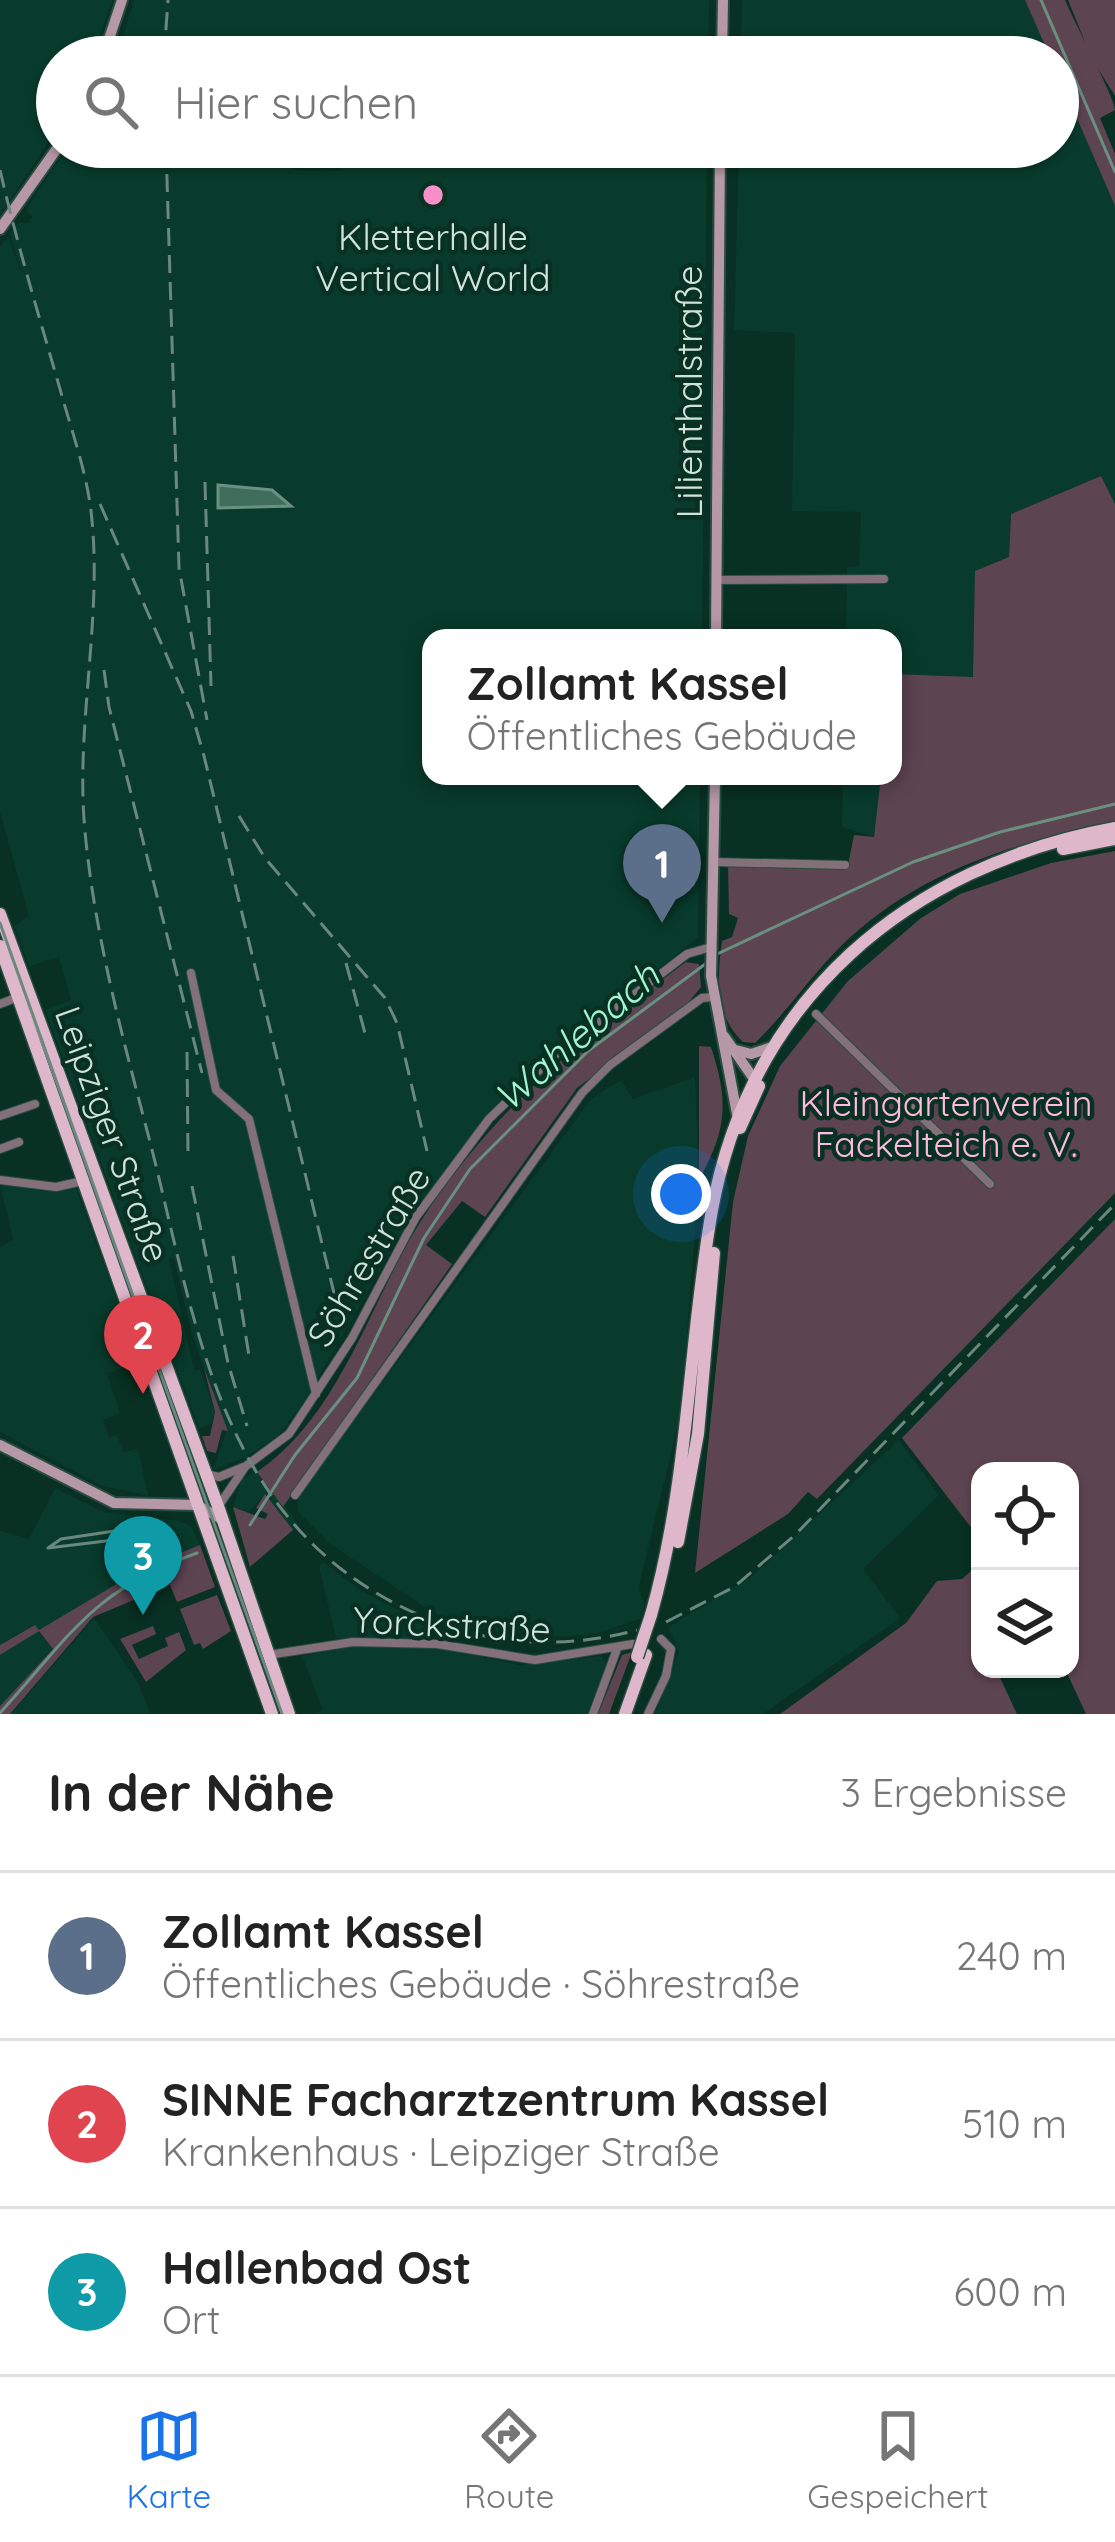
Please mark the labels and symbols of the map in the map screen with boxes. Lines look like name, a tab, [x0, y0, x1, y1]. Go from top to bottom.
marker: Kletterhalle Vertical World	[420, 182, 446, 208]
place label: Kletterhalle Vertical World	[315, 214, 551, 300]
street label: Lilienthalstraße	[666, 265, 711, 519]
pin: 1	[623, 824, 701, 923]
water label: Wahlebach	[483, 950, 669, 1121]
street label: Leipziger Straße	[46, 1000, 180, 1268]
park label: Kleingartenverein Fackelteich e. V.	[799, 1080, 1093, 1166]
street label: Söhrestraße	[297, 1158, 439, 1354]
your location	[651, 1164, 711, 1224]
pin: 2	[104, 1295, 182, 1394]
pin: 3	[104, 1516, 182, 1615]
street label: Yorckstraße	[352, 1596, 552, 1652]

